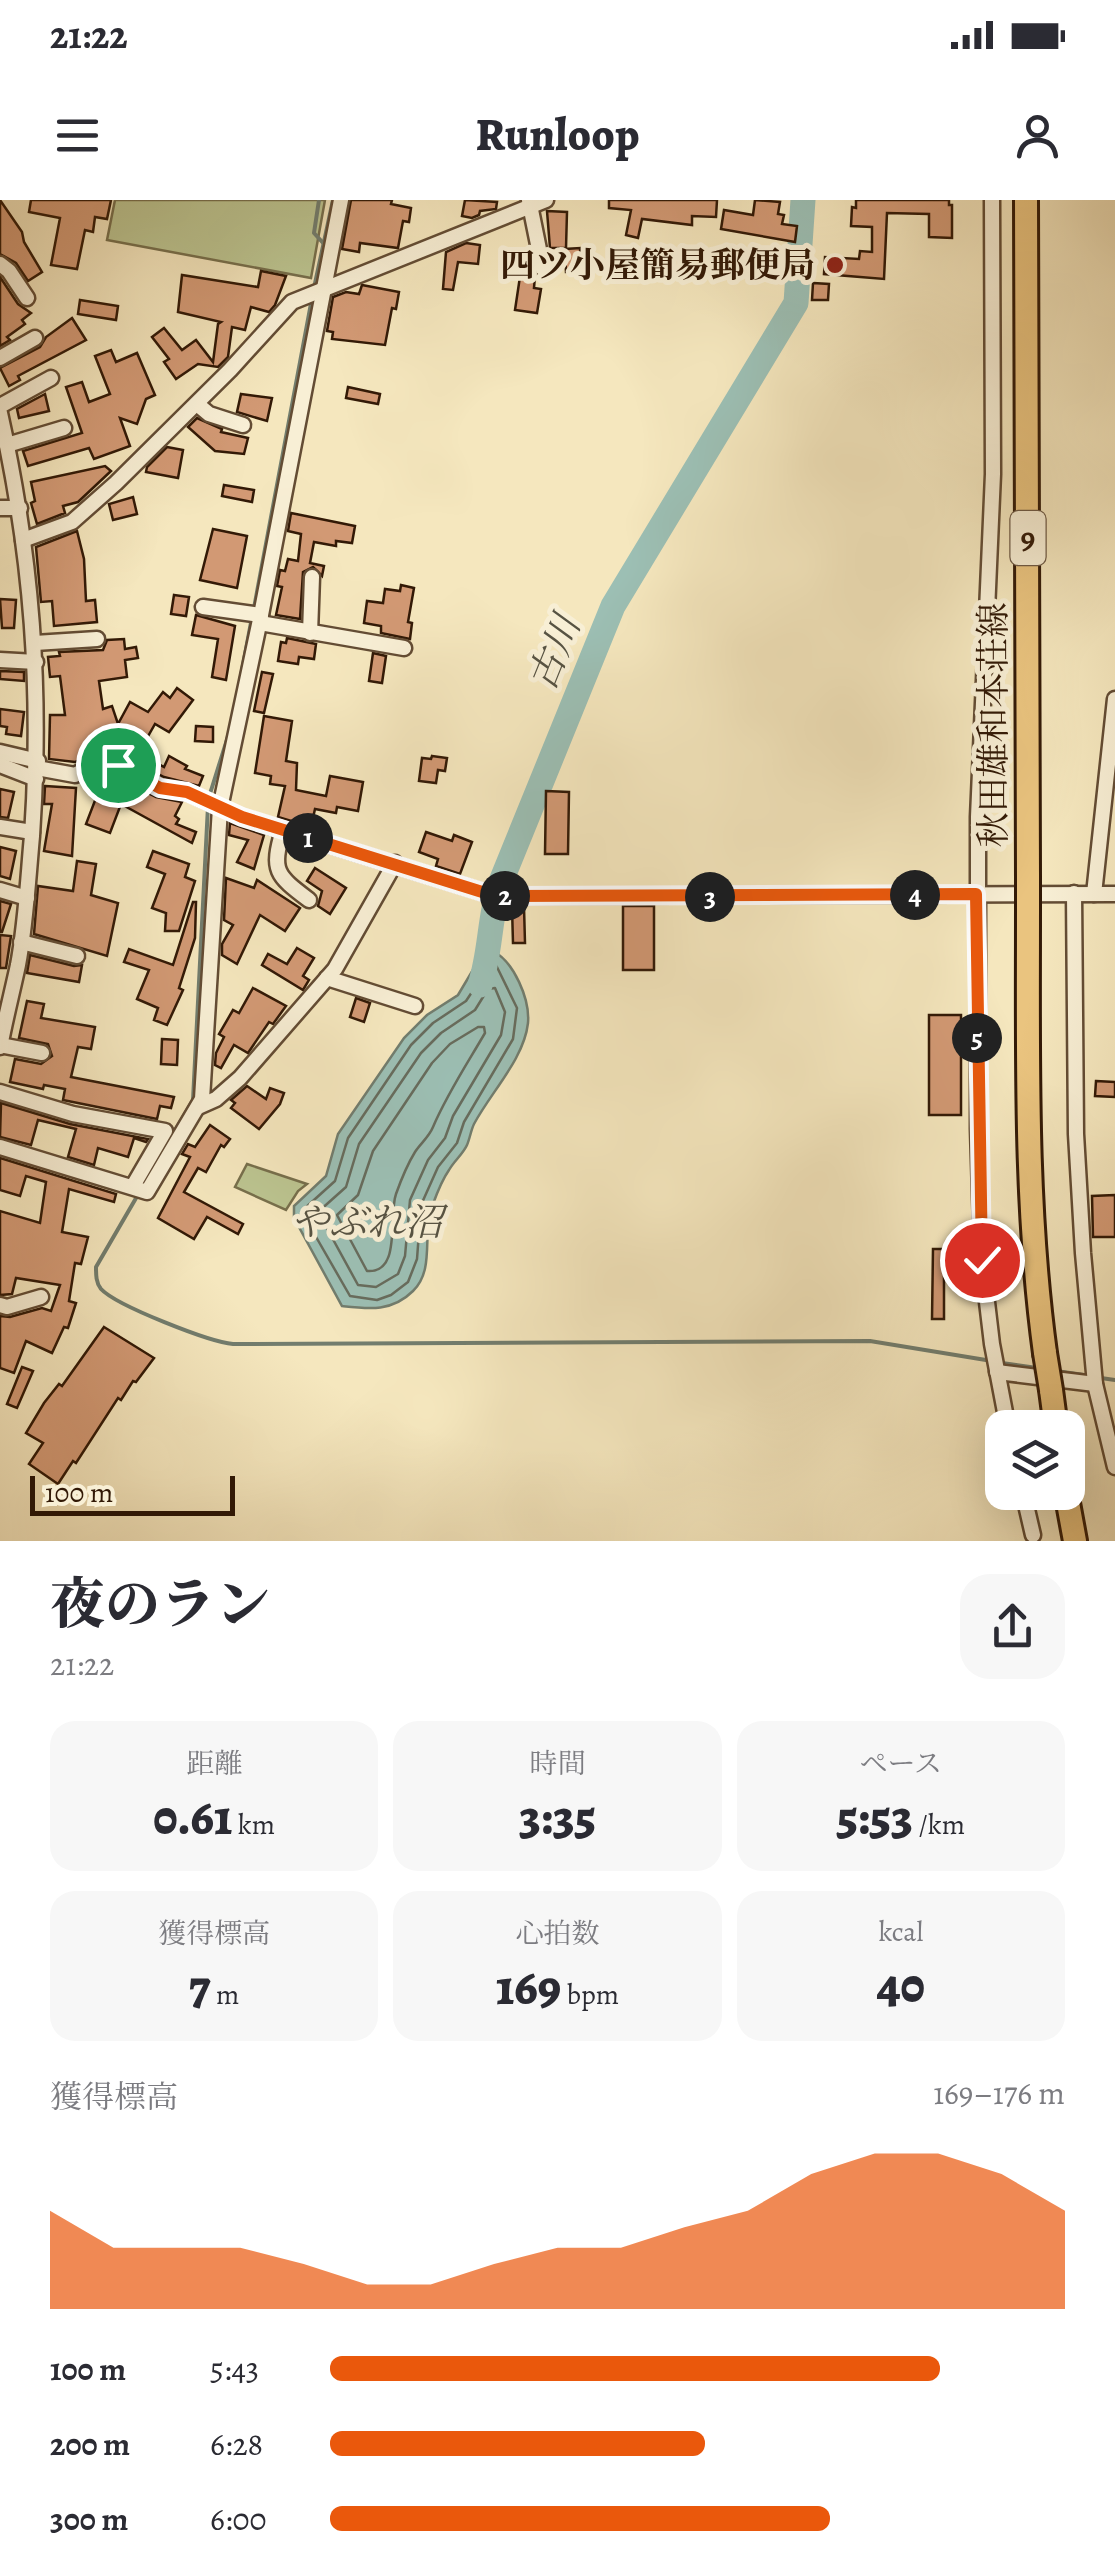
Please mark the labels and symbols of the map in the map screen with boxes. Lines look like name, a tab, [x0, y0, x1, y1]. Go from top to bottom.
place label: 四ツ小屋簡易郵便局	[500, 241, 815, 289]
marker: 四ツ小屋簡易郵便局	[824, 254, 846, 276]
road number: 9	[1010, 511, 1046, 565]
street label: 秋田雄和本荘線	[969, 602, 1017, 848]
water label: 古川	[516, 604, 594, 698]
pin	[76, 723, 161, 808]
pin: 1	[283, 813, 333, 863]
pin: 4	[890, 870, 940, 920]
pin: 2	[480, 871, 530, 921]
pin: 3	[685, 872, 735, 922]
pin: 5	[952, 1013, 1002, 1063]
water label: やぶれ沼	[291, 1196, 449, 1248]
pin	[940, 1218, 1025, 1303]
scale bar	[30, 1471, 235, 1516]

